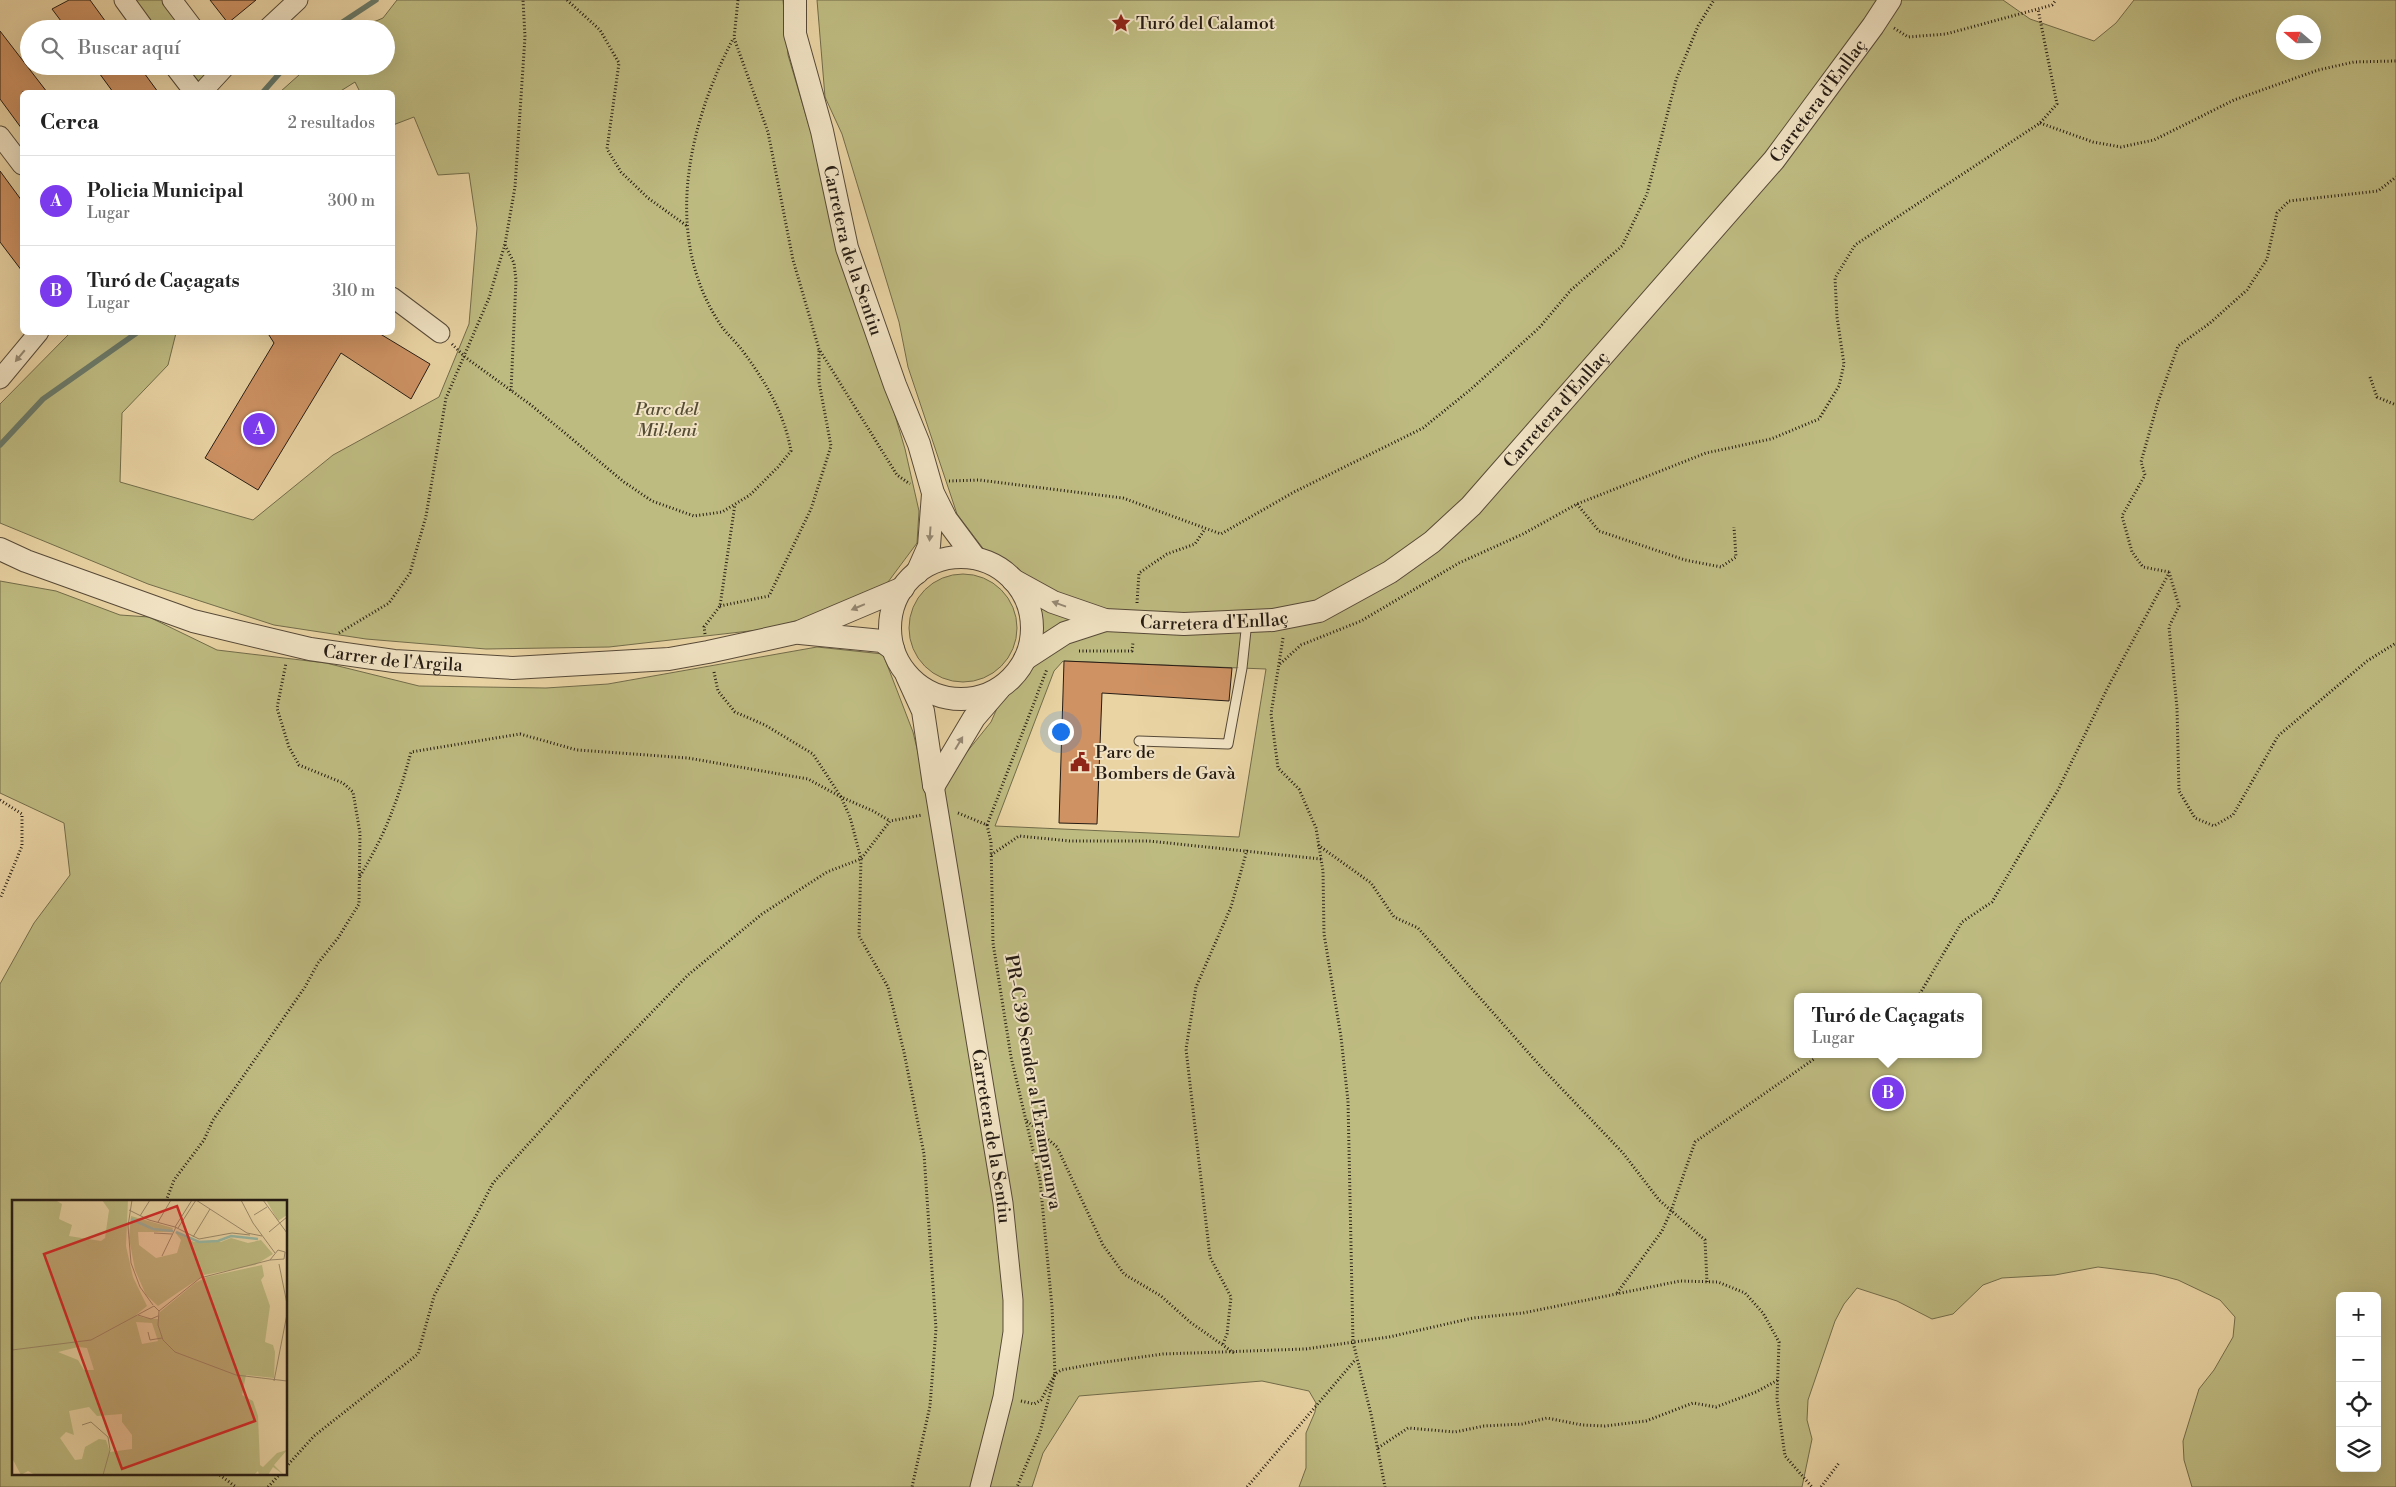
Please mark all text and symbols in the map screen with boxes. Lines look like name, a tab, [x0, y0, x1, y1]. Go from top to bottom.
place icon: Turó del Calamot	[1110, 12, 1132, 34]
place label: Turó del Calamot	[1136, 12, 1276, 35]
north arrow	[2276, 15, 2321, 60]
search box	[20, 20, 395, 75]
icon: search	[38, 34, 66, 62]
street label: Carretera d'Enllaç	[1764, 34, 1871, 167]
text: Buscar aquí	[78, 36, 180, 60]
text: Cerca	[40, 110, 99, 136]
text: 2 resultados	[288, 113, 375, 133]
street label: Carretera de la Sentiu	[818, 163, 888, 339]
text: Policia Municipal	[87, 179, 243, 203]
text: A	[50, 191, 62, 211]
text: 300 m	[328, 191, 375, 211]
text: Lugar	[87, 203, 130, 223]
text: Turó de Caçagats	[87, 269, 240, 293]
text: B	[50, 281, 62, 301]
text: 310 m	[332, 281, 375, 301]
text: Lugar	[87, 293, 130, 313]
street label: Carretera d'Enllaç	[1498, 346, 1613, 473]
one-way arrow	[14, 349, 25, 362]
park label: Parc del Mil·leni	[634, 398, 699, 442]
pin: A	[243, 410, 275, 448]
one-way arrow	[926, 526, 934, 542]
one-way arrow	[1051, 600, 1066, 608]
one-way arrow	[851, 604, 865, 612]
street label: Carretera d'Enllaç	[1139, 606, 1290, 636]
street label: Carrer de l'Argila	[322, 640, 464, 677]
your location	[1048, 719, 1074, 745]
one-way arrow	[955, 737, 964, 750]
place label: Parc de Bombers de Gavà	[1094, 741, 1236, 785]
public building icon: Parc de Bombers de Gavà	[1069, 751, 1091, 773]
street label: PR-C 39 Sender a l'Eramprunya	[999, 953, 1067, 1212]
popup	[1794, 993, 1982, 1058]
text: Turó de Caçagats	[1812, 1004, 1964, 1028]
text: Lugar	[1812, 1028, 1855, 1048]
street label: Carretera de la Sentiu	[966, 1047, 1017, 1225]
pin: B	[1872, 1074, 1904, 1112]
inset map	[12, 1200, 288, 1474]
map controls	[2336, 1292, 2381, 1472]
button: +	[2336, 1292, 2381, 1337]
button: −	[2336, 1337, 2381, 1382]
button: locate	[2336, 1382, 2381, 1427]
button: layers	[2336, 1427, 2381, 1472]

